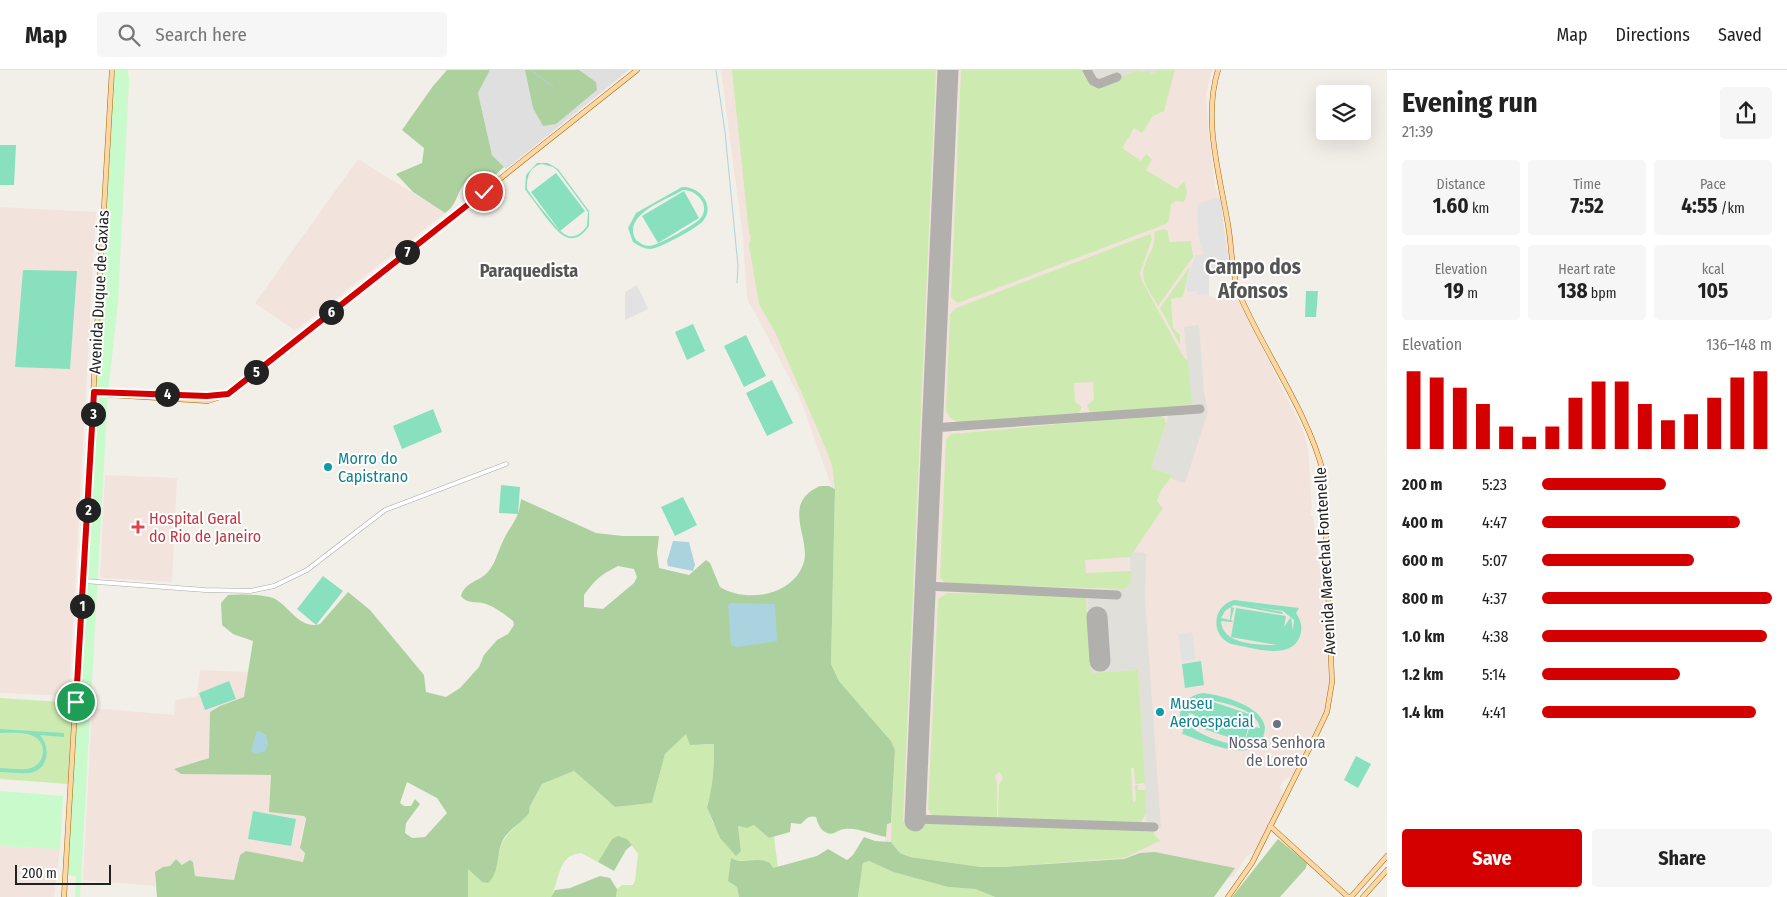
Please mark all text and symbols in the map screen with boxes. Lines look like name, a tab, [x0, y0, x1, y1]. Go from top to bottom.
search box	[97, 12, 447, 57]
text: Map	[25, 21, 67, 49]
icon: search	[115, 21, 143, 49]
text: Search here	[155, 23, 247, 46]
text: Map	[1556, 24, 1588, 46]
text: Directions	[1616, 24, 1690, 46]
text: Saved	[1718, 24, 1762, 46]
map controls	[1316, 85, 1371, 140]
button: layers	[1316, 85, 1371, 140]
text: Evening run	[1402, 86, 1538, 119]
button: share	[1720, 87, 1772, 139]
text: 21:39	[1402, 122, 1433, 141]
pin	[463, 171, 505, 213]
text: Distance	[1437, 176, 1486, 193]
text: Time	[1573, 176, 1601, 193]
text: Pace	[1700, 176, 1726, 193]
icon: check	[470, 178, 498, 206]
text: 1.60	[1433, 193, 1469, 219]
text: 7:52	[1570, 193, 1604, 219]
text: 4:55	[1681, 193, 1718, 219]
text: km	[1469, 200, 1489, 217]
text: /km	[1718, 200, 1745, 217]
street label: Avenida Duque de Caxias	[85, 209, 113, 374]
pin: 7	[394, 240, 420, 264]
text: 7	[405, 244, 410, 261]
district label: Campo dos Afonsos	[1205, 254, 1301, 304]
district label: Paraquedista	[480, 260, 578, 282]
text: Elevation	[1435, 261, 1487, 278]
text: Heart rate	[1558, 261, 1616, 278]
text: kcal	[1702, 261, 1724, 278]
text: 19	[1444, 278, 1464, 304]
text: 138	[1558, 278, 1587, 304]
text: 105	[1698, 278, 1728, 304]
text: m	[1464, 285, 1478, 302]
text: bpm	[1587, 285, 1616, 302]
pin: 6	[318, 300, 344, 324]
text: 6	[328, 304, 335, 321]
text: Elevation	[1402, 335, 1462, 354]
text: 136–148 m	[1706, 335, 1772, 354]
pin: 5	[244, 360, 268, 384]
text: 5	[253, 364, 260, 381]
pin: 4	[154, 382, 180, 406]
text: 4	[164, 386, 171, 403]
pin: 3	[80, 402, 106, 426]
text: 3	[90, 406, 97, 423]
place label: Morro do Capistrano	[338, 449, 408, 486]
marker: Morro do Capistrano	[322, 461, 334, 473]
street label: Avenida Marechal Fontenelle	[1311, 467, 1339, 655]
text: 200 m	[1402, 475, 1442, 494]
text: 5:23	[1482, 475, 1507, 494]
pin: 2	[76, 498, 100, 522]
text: 2	[85, 502, 92, 519]
place label: Hospital Geral do Rio de Janeiro	[149, 509, 261, 546]
text: 400 m	[1402, 513, 1443, 532]
text: 4:47	[1482, 513, 1507, 532]
marker: Hospital Geral do Rio de Janeiro	[131, 520, 145, 534]
text: 600 m	[1402, 551, 1443, 570]
text: 5:07	[1482, 551, 1507, 570]
text: 800 m	[1402, 589, 1443, 608]
text: 4:37	[1482, 589, 1507, 608]
pin: 1	[70, 594, 94, 618]
text: 1	[80, 598, 85, 615]
text: 1.0 km	[1402, 627, 1445, 646]
text: 4:38	[1482, 627, 1509, 646]
text: 1.2 km	[1402, 665, 1444, 684]
text: 5:14	[1482, 665, 1506, 684]
pin	[55, 681, 97, 723]
icon: arrive	[62, 688, 90, 716]
place label: Museu Aeroespacial	[1170, 694, 1254, 731]
text: 1.4 km	[1402, 703, 1444, 722]
text: 4:41	[1482, 703, 1506, 722]
marker: Museu Aeroespacial	[1154, 706, 1166, 718]
marker: Nossa Senhora de Loreto	[1271, 718, 1283, 730]
place label: Nossa Senhora de Loreto	[1228, 733, 1326, 770]
button: Save	[1402, 829, 1582, 887]
button: Share	[1592, 829, 1772, 887]
scale bar	[15, 862, 111, 885]
text: 200 m	[22, 865, 57, 882]

